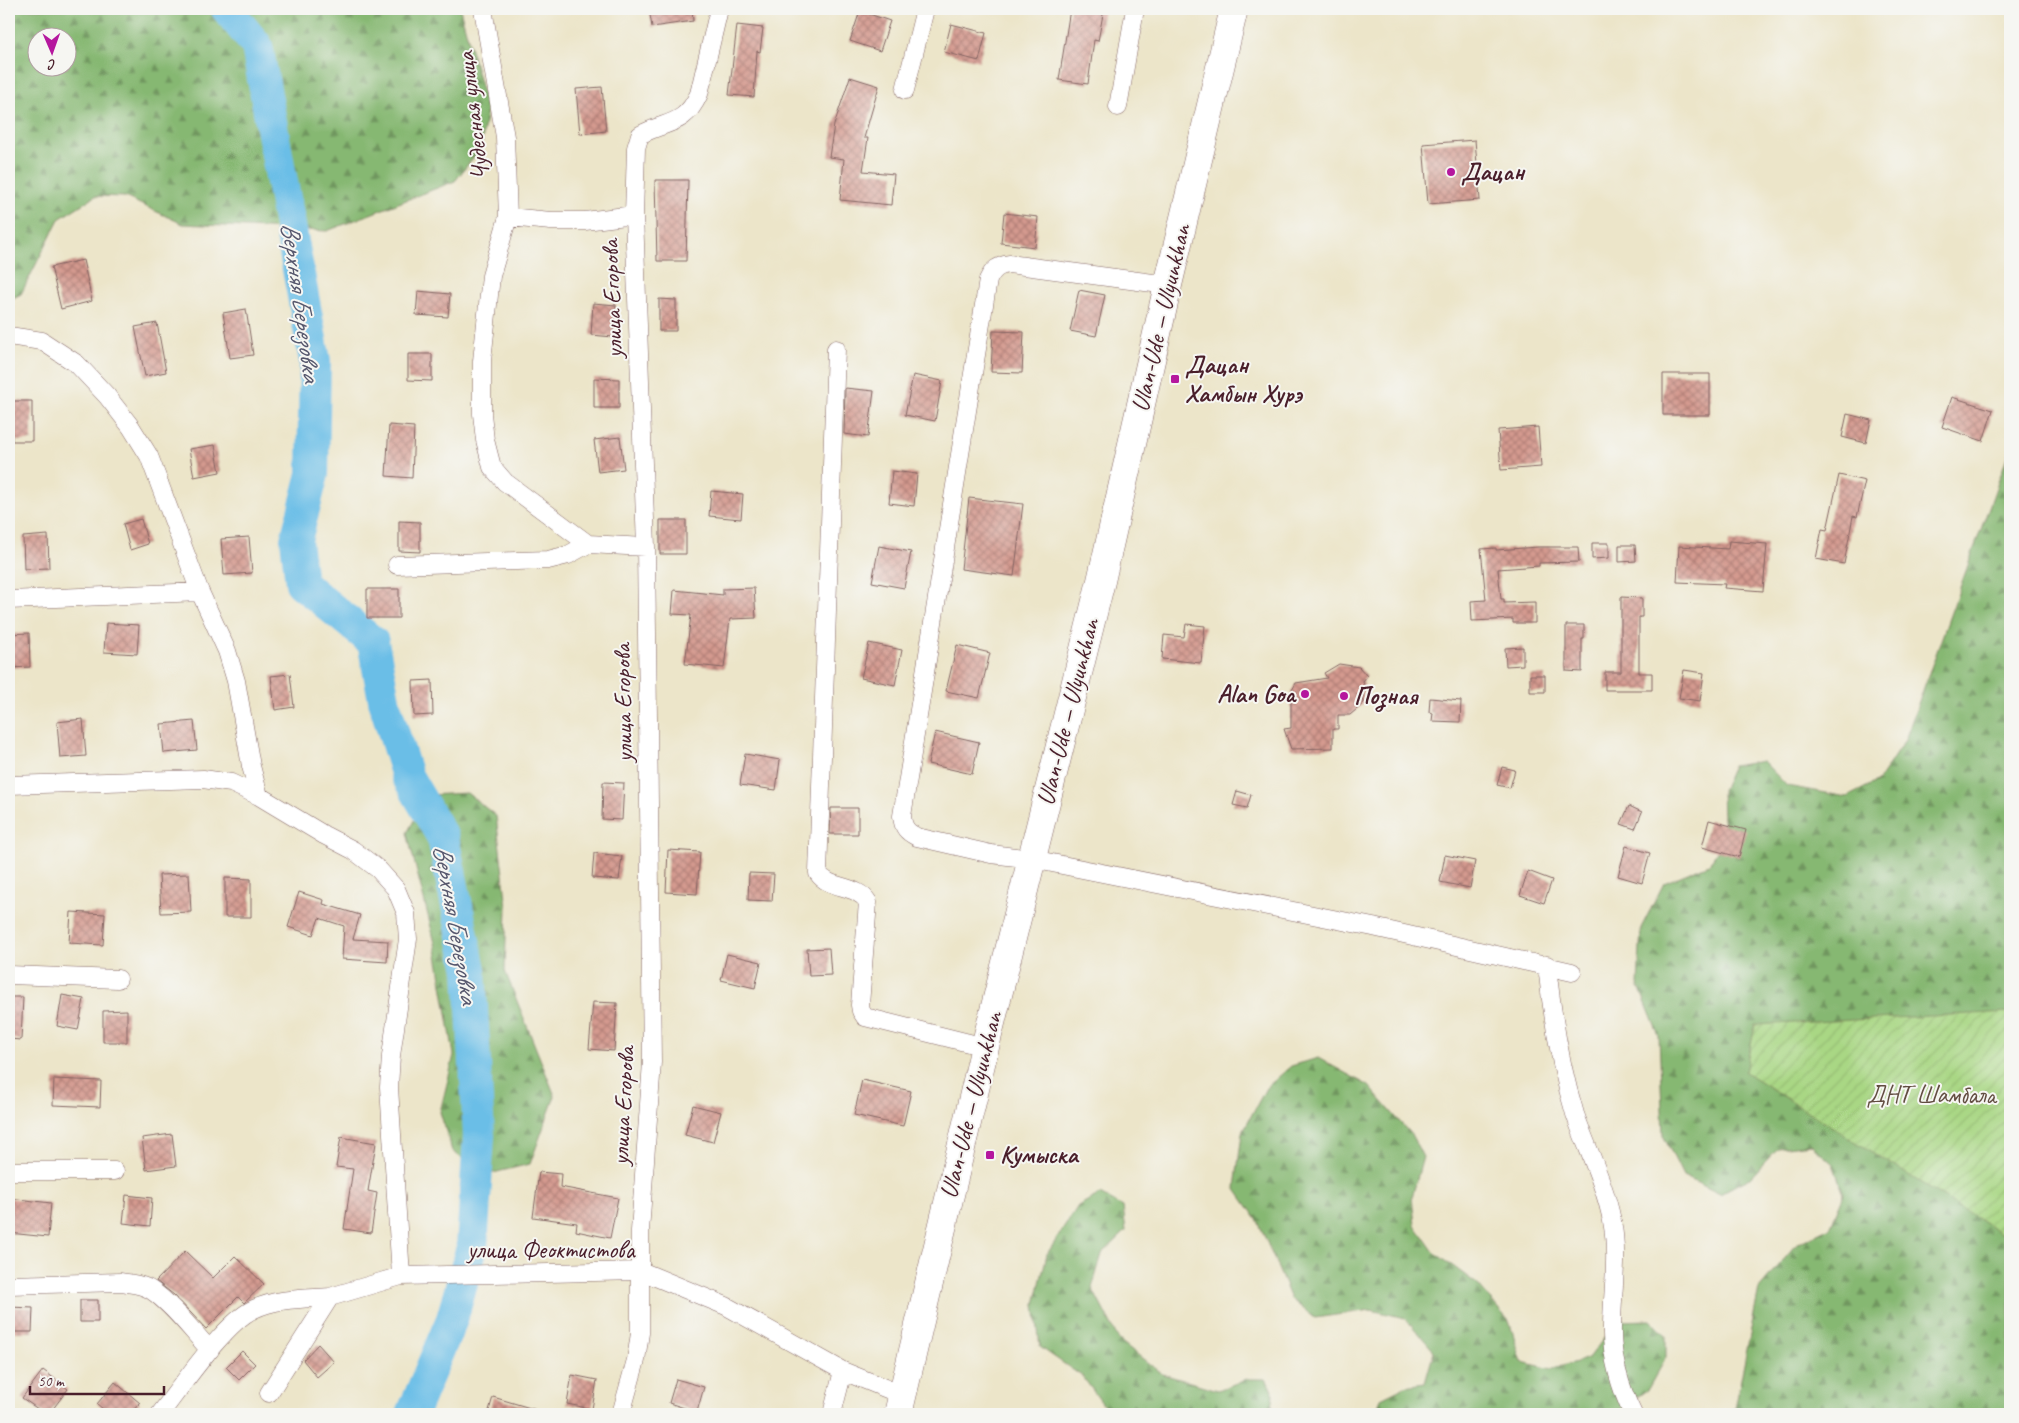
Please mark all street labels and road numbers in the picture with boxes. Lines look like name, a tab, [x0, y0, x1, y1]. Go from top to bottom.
street label: Чудесная улица	[449, 48, 497, 182]
street label: Ulan-Ude — Ulyunkhan	[1124, 219, 1199, 415]
street label: улица Егорова	[594, 236, 630, 361]
street label: Ulan-Ude — Ulyunkhan	[1029, 614, 1107, 809]
street label: улица Егорова	[606, 641, 640, 765]
street label: Ulan-Ude — Ulyunkhan	[932, 1007, 1010, 1202]
street label: улица Егорова	[604, 1043, 642, 1168]
street label: улица Феоктистова	[465, 1234, 637, 1266]

